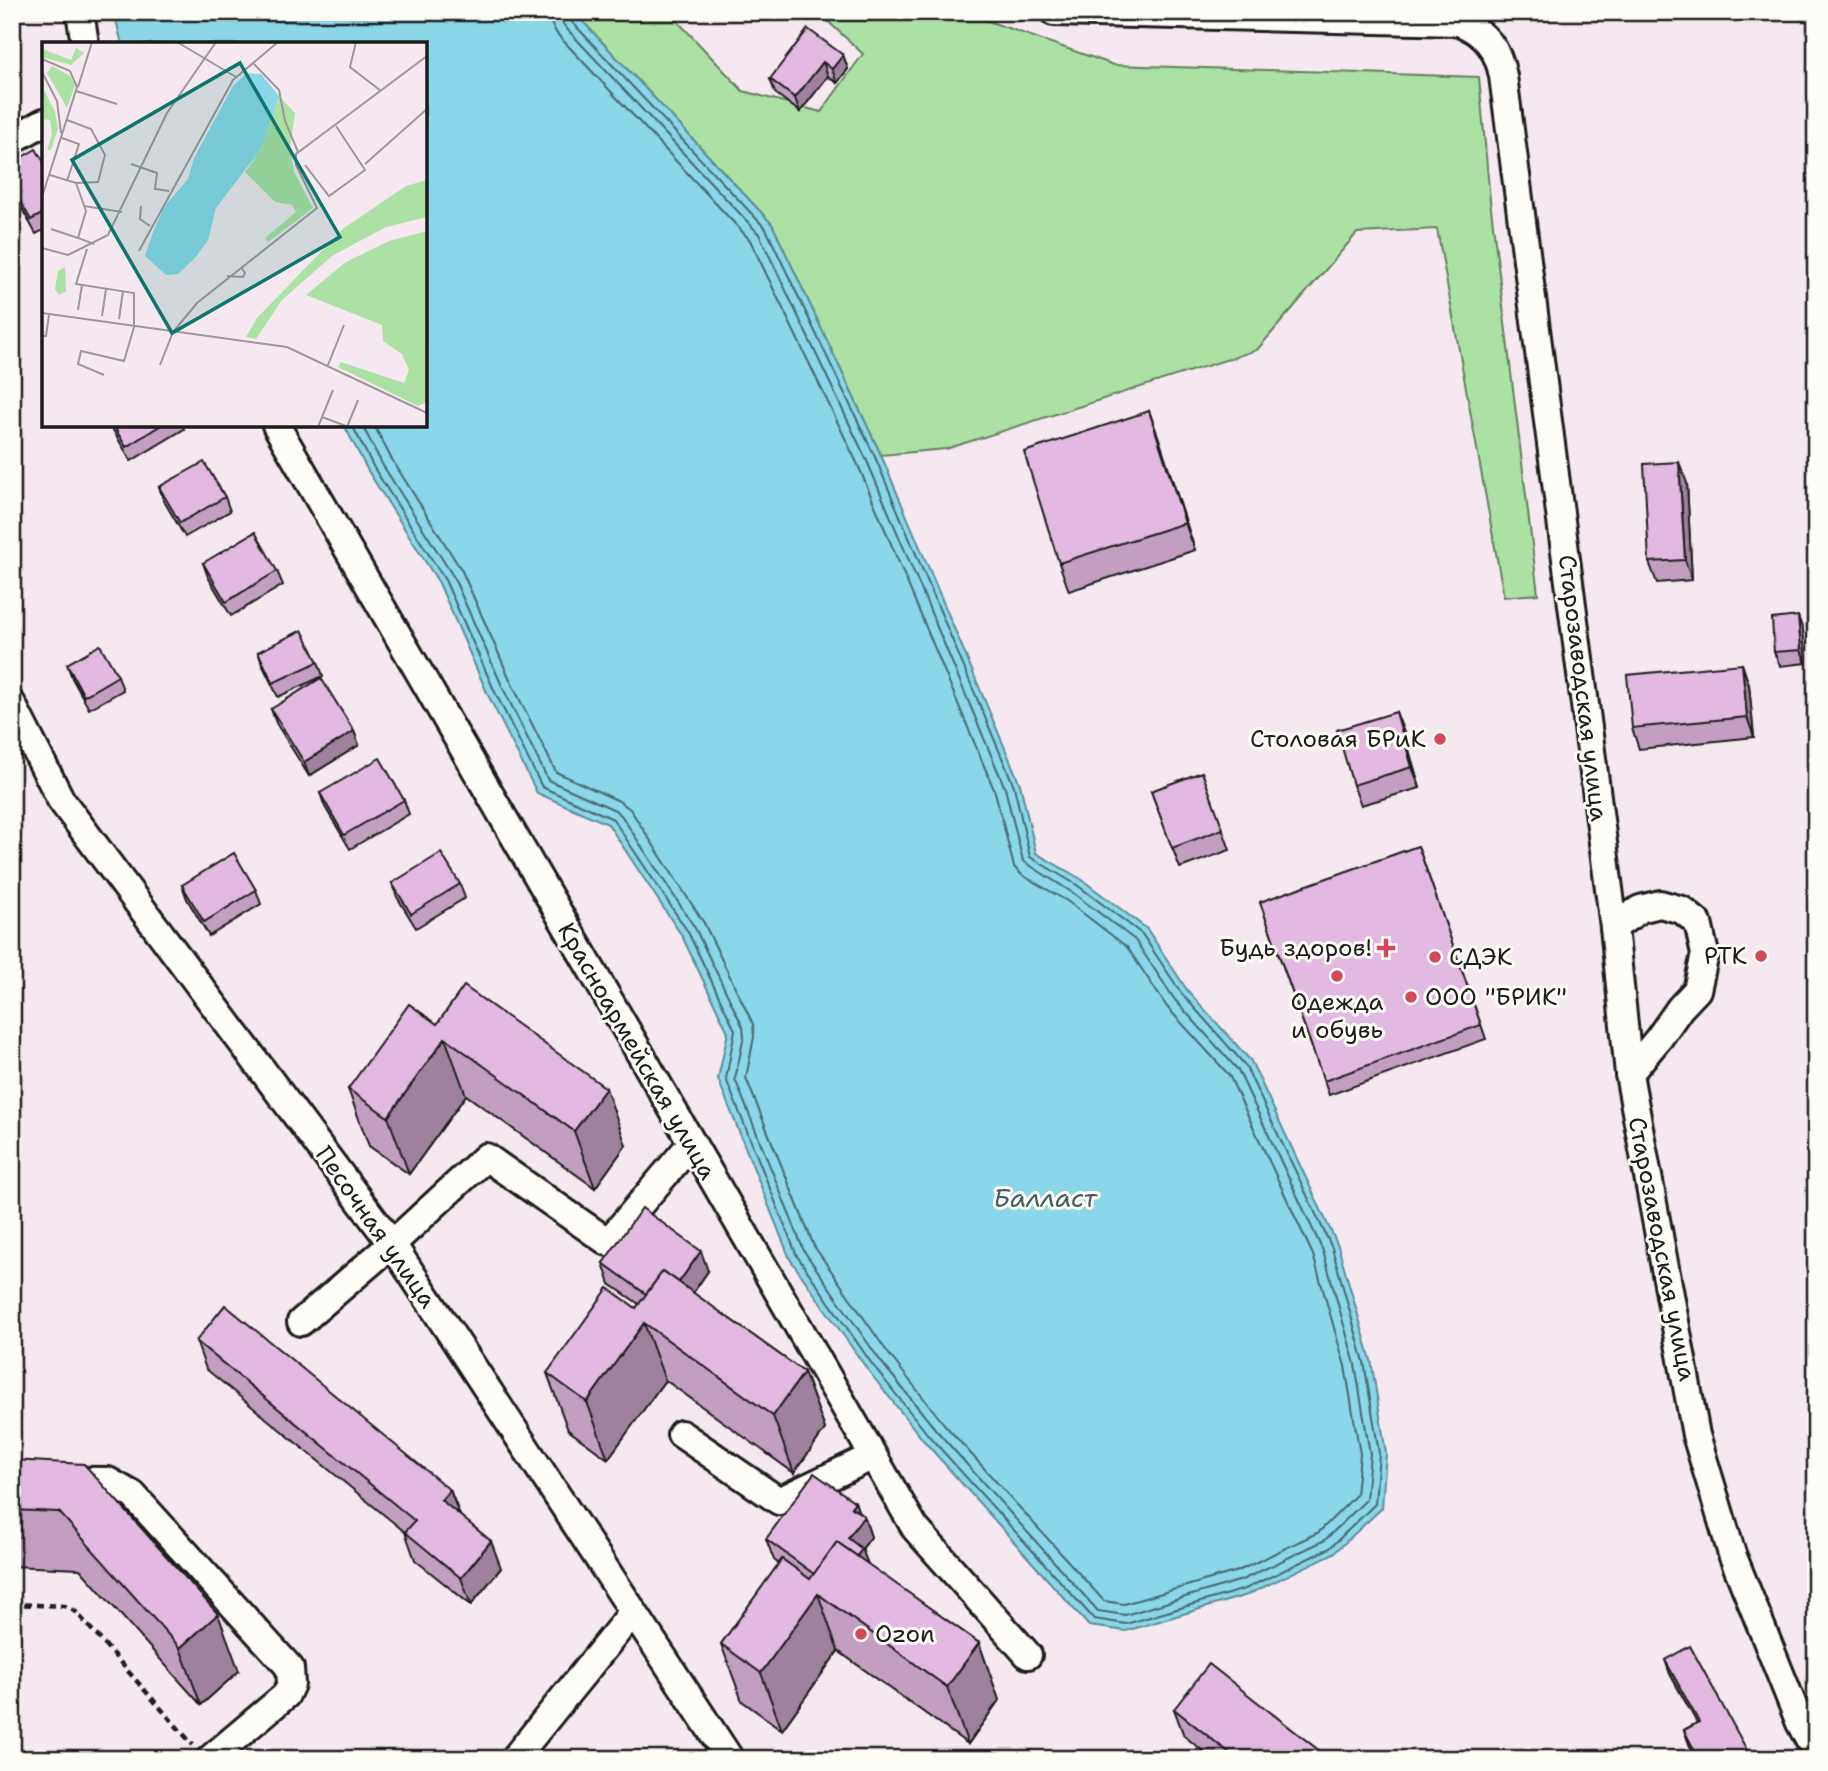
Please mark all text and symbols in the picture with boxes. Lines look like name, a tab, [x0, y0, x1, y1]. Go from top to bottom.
inset map	[42, 42, 427, 427]
street label: Старозаводская улица	[1551, 553, 1615, 823]
place label: Столовая БРиК	[1250, 723, 1426, 755]
marker: Столовая БРиК	[1432, 731, 1448, 747]
street label: Красноармейская улица	[550, 917, 724, 1185]
place label: Будь здоров!	[1219, 932, 1372, 964]
marker: Будь здоров!	[1378, 940, 1394, 956]
place label: РТК	[1704, 940, 1747, 972]
place label: СДЭК	[1449, 941, 1513, 973]
marker: РТК	[1753, 948, 1769, 964]
marker: СДЭК	[1427, 949, 1443, 965]
marker: Одежда и обувь	[1329, 968, 1345, 984]
place label: ООО "БРИК"	[1425, 981, 1567, 1013]
place label: Одежда и обувь	[1290, 986, 1384, 1046]
marker: ООО "БРИК"	[1403, 989, 1419, 1005]
street label: Старозаводская улица	[1621, 1114, 1703, 1384]
street label: Песочная улица	[308, 1140, 444, 1314]
water label: Балласт	[993, 1180, 1099, 1215]
place label: Ozon	[875, 1618, 935, 1650]
marker: Ozon	[853, 1626, 869, 1642]

